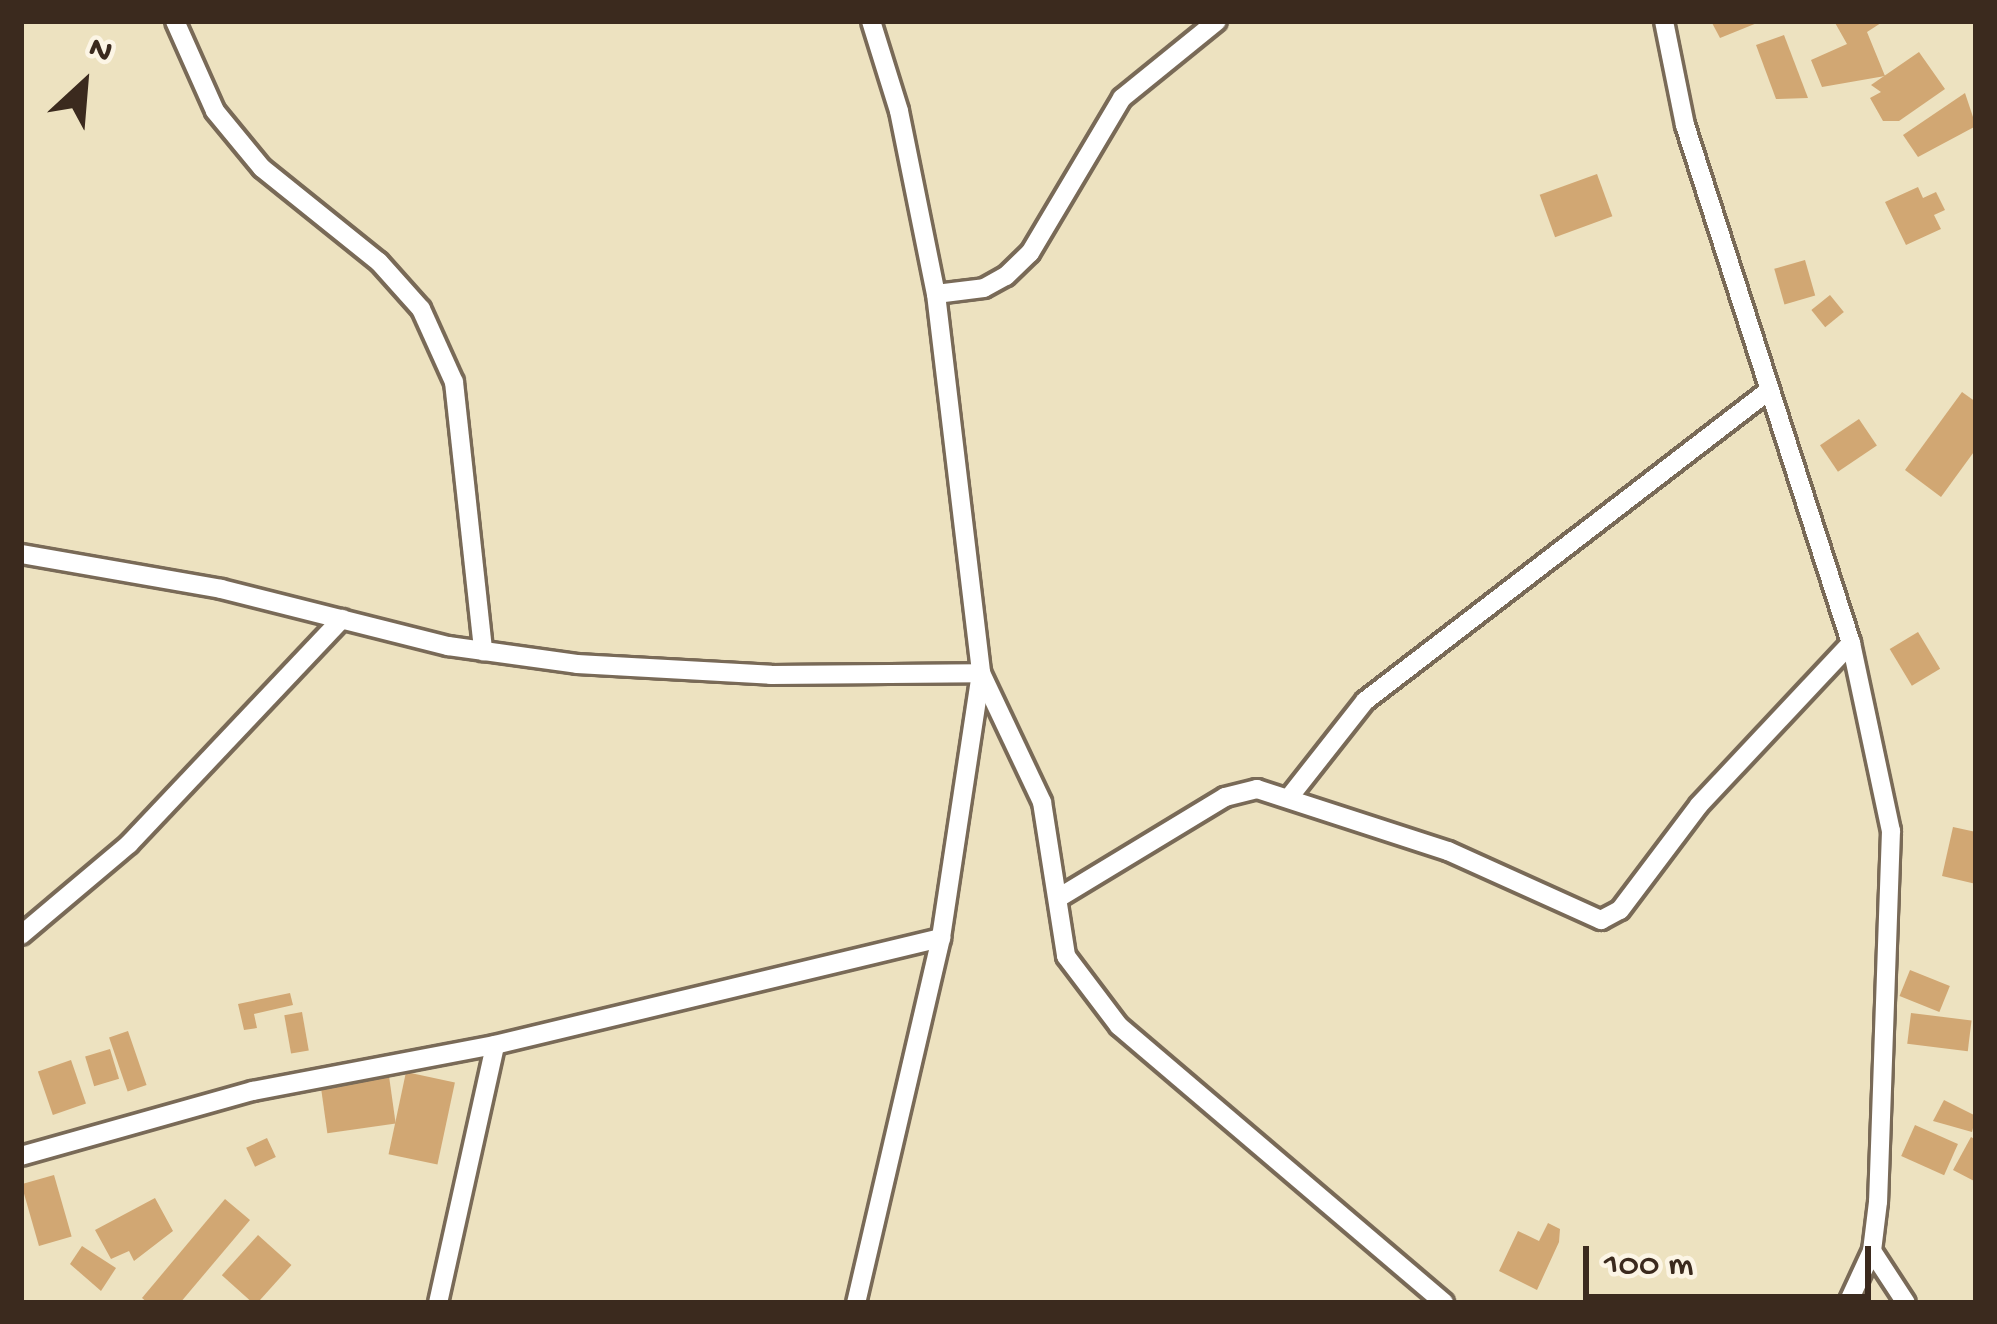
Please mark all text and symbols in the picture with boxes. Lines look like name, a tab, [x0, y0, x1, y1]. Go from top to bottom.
north arrow	[24, 24, 144, 144]
text: N	[82, 30, 118, 73]
scale bar	[1589, 1222, 1877, 1296]
text: 100 m	[1604, 1245, 1694, 1288]

